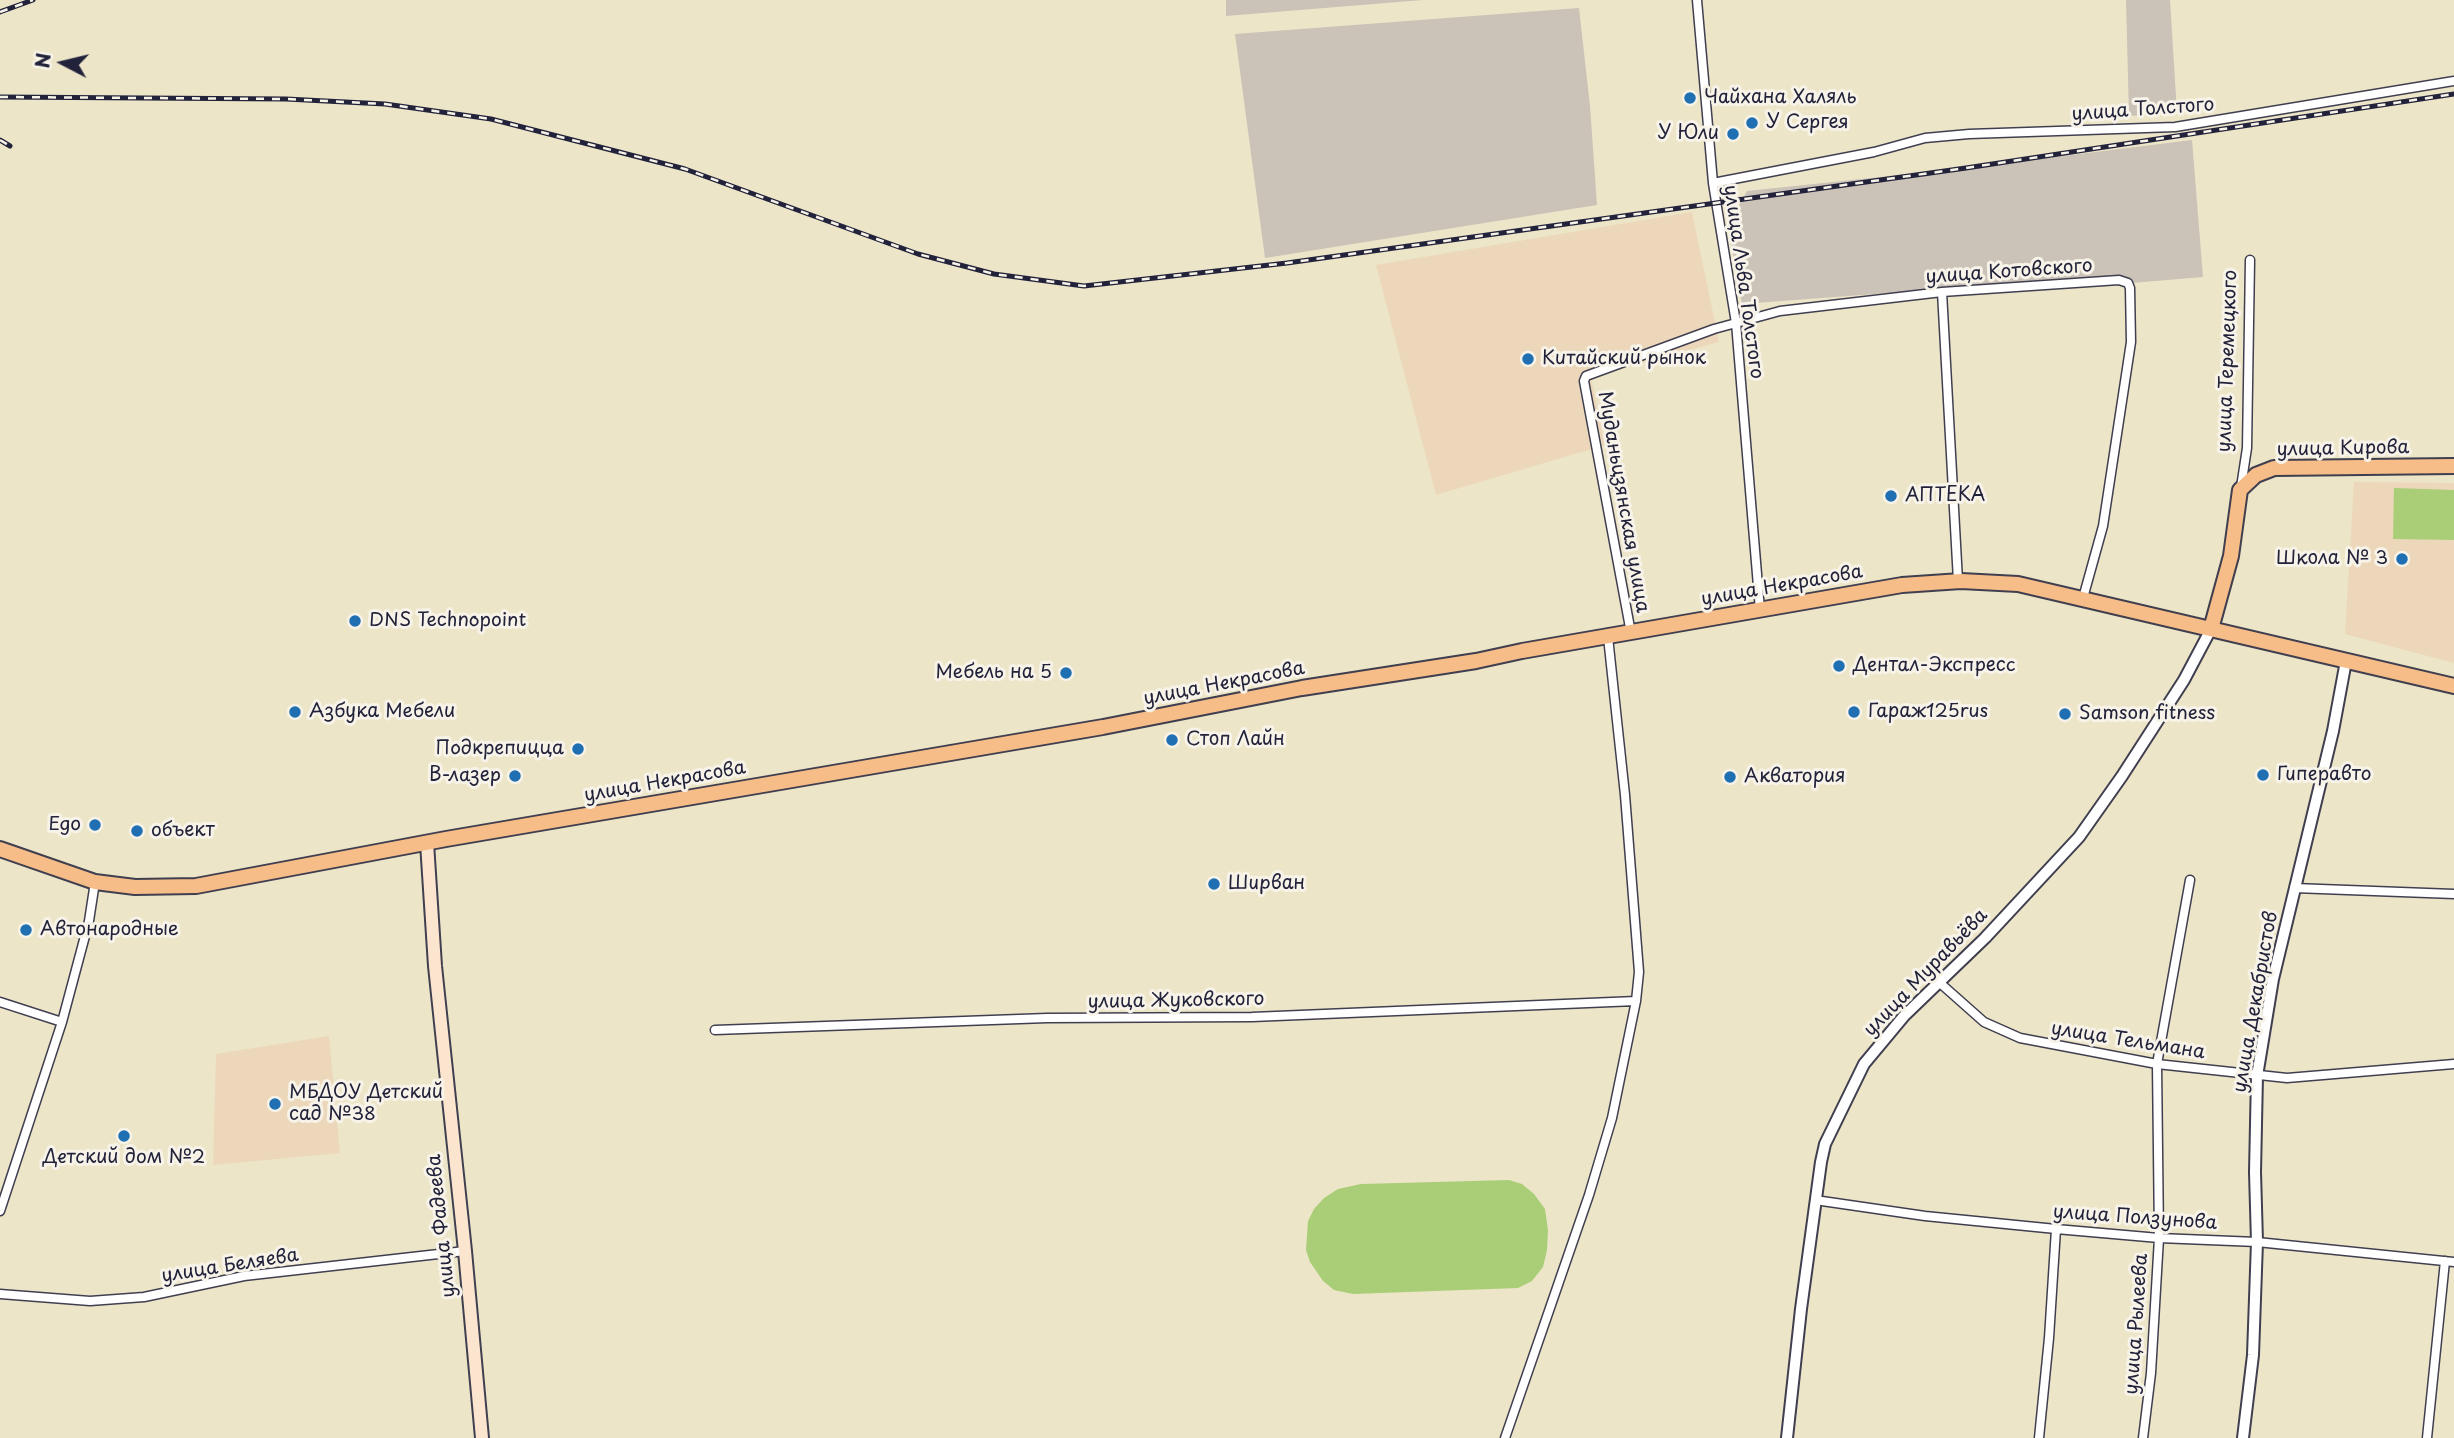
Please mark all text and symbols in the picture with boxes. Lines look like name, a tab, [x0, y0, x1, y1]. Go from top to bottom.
north arrow	[28, 28, 98, 98]
text: N	[27, 51, 57, 70]
place label: Чайхана Халяль	[1704, 87, 1857, 109]
marker: Чайхана Халяль	[1682, 90, 1698, 106]
street label: улица Толстого	[2071, 94, 2215, 126]
place label: У Сергея	[1766, 112, 1849, 134]
marker: У Сергея	[1744, 115, 1760, 131]
place label: У Юли	[1658, 123, 1719, 145]
marker: У Юли	[1725, 126, 1741, 142]
street label: улица Льва Толстого	[1718, 184, 1768, 380]
street label: улица Котовского	[1925, 255, 2093, 289]
street label: улица Теремецкого	[2213, 269, 2243, 453]
place label: Китайский рынок	[1542, 348, 1706, 370]
marker: Китайский рынок	[1520, 351, 1536, 367]
street label: Муданьцзянская улица	[1592, 390, 1654, 614]
street label: улица Кирова	[2277, 436, 2409, 462]
place label: АПТЕКА	[1905, 485, 1985, 507]
marker: АПТЕКА	[1883, 488, 1899, 504]
place label: Школа № 3	[2276, 548, 2388, 570]
marker: Школа № 3	[2394, 551, 2410, 567]
street label: улица Некрасова	[1699, 561, 1865, 611]
place label: DNS Technopoint	[369, 610, 526, 632]
marker: DNS Technopoint	[347, 613, 363, 629]
place label: Дентал-Экспресс	[1853, 655, 2016, 677]
street label: улица Некрасова	[1141, 657, 1307, 711]
marker: Дентал-Экспресс	[1831, 658, 1847, 674]
place label: Мебель на 5	[936, 662, 1052, 684]
marker: Мебель на 5	[1058, 665, 1074, 681]
place label: Азбука Мебели	[309, 701, 455, 723]
place label: Гараж125rus	[1868, 701, 1988, 723]
place label: Samson fitness	[2079, 703, 2215, 725]
marker: Азбука Мебели	[287, 704, 303, 720]
marker: Гараж125rus	[1846, 704, 1862, 720]
marker: Samson fitness	[2057, 706, 2073, 722]
place label: Стоп Лайн	[1186, 729, 1285, 751]
marker: Стоп Лайн	[1164, 732, 1180, 748]
place label: Подкрепицца	[435, 738, 564, 760]
marker: Подкрепицца	[570, 741, 586, 757]
street label: улица Некрасова	[582, 757, 748, 807]
place label: Гиперавто	[2277, 764, 2371, 786]
place label: В-лазер	[429, 765, 501, 787]
place label: Акватория	[1744, 766, 1846, 788]
marker: Гиперавто	[2255, 767, 2271, 783]
marker: В-лазер	[507, 768, 523, 784]
marker: Акватория	[1722, 769, 1738, 785]
place label: Ego	[48, 814, 81, 836]
marker: Ego	[87, 817, 103, 833]
place label: объект	[151, 820, 215, 842]
marker: объект	[129, 823, 145, 839]
place label: Ширван	[1228, 873, 1305, 895]
marker: Ширван	[1206, 876, 1222, 892]
street label: улица Муравьёва	[1859, 904, 1993, 1042]
street label: улица Декабристов	[2229, 909, 2283, 1095]
place label: Автонародные	[40, 919, 179, 941]
marker: Автонародные	[18, 922, 34, 938]
street label: улица Жуковского	[1087, 988, 1265, 1014]
street label: улица Тельмана	[2049, 1018, 2207, 1064]
place label: МБДОУ Детский сад №38	[289, 1082, 443, 1126]
marker: МБДОУ Детский сад №38	[267, 1096, 283, 1112]
marker: Детский дом №2	[116, 1128, 132, 1144]
place label: Детский дом №2	[43, 1147, 205, 1169]
street label: улица Фадеева	[423, 1153, 461, 1299]
street label: улица Ползунова	[2052, 1201, 2218, 1235]
street label: улица Беляева	[160, 1244, 300, 1288]
street label: улица Рылеева	[2121, 1253, 2153, 1395]

